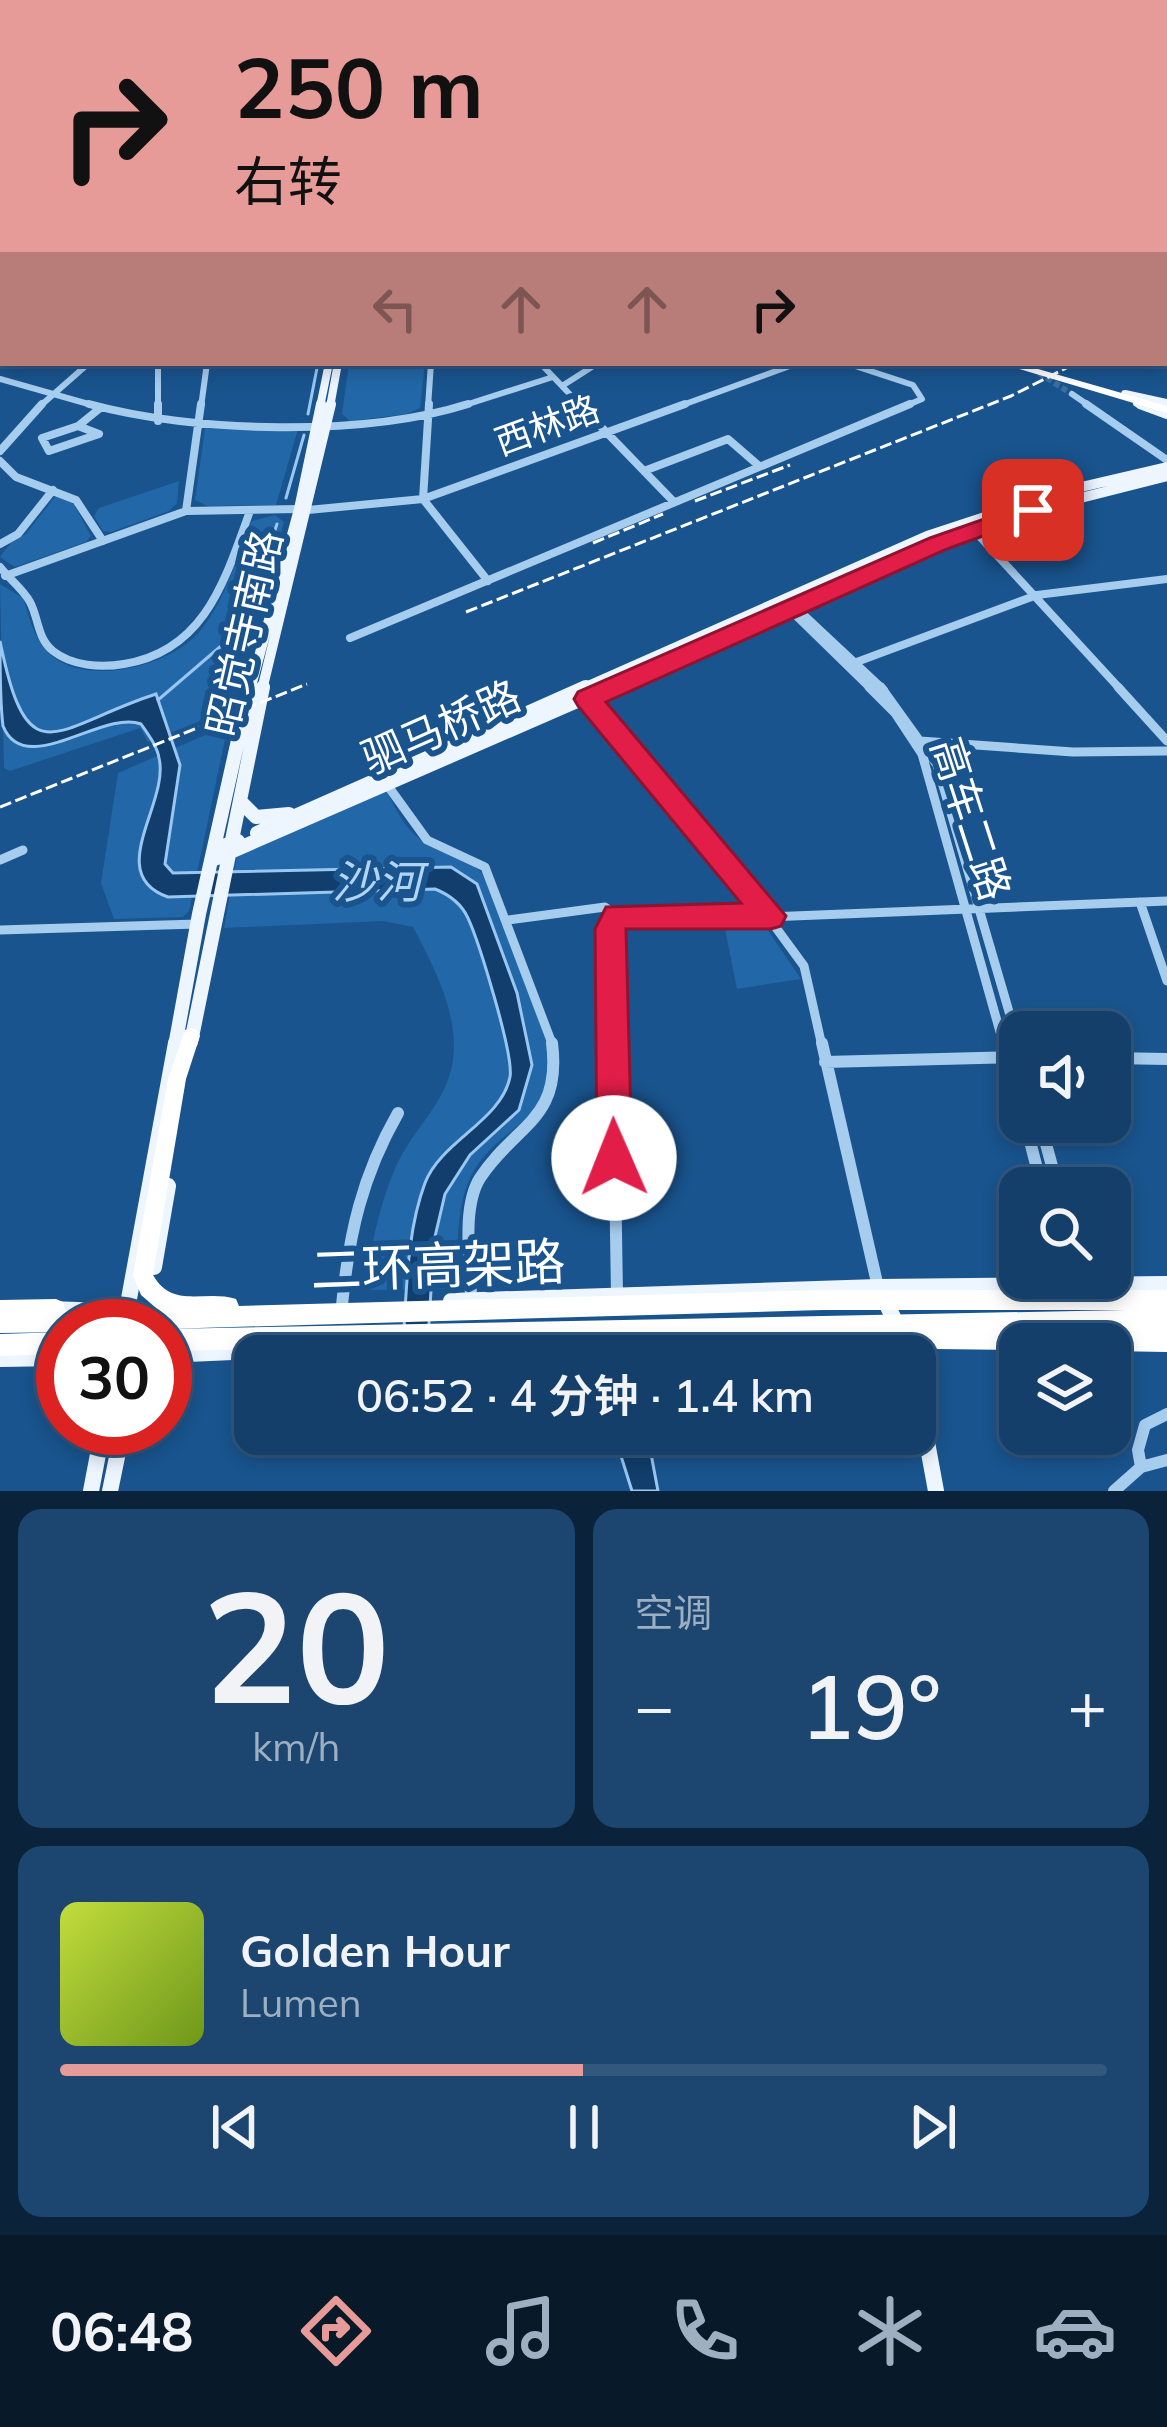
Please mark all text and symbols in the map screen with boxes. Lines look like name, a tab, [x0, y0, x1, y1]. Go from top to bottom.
text: 250 m	[234, 34, 484, 139]
icon: right	[36, 48, 192, 204]
text: 右转	[234, 147, 342, 215]
icon: left	[362, 276, 428, 342]
icon: ahead	[488, 276, 554, 342]
icon: ahead	[614, 276, 680, 342]
icon: right	[740, 276, 806, 342]
street label: 西林路	[488, 385, 605, 464]
pin	[982, 459, 1084, 561]
icon: arrive	[1000, 477, 1066, 543]
street label: 昭觉寺南路	[194, 525, 293, 741]
street label: 驷马桥路	[353, 668, 528, 785]
street label: 高车二路	[920, 731, 1023, 907]
water label: 沙河	[332, 853, 430, 909]
map controls	[999, 1011, 1131, 1455]
button: sound	[999, 1011, 1131, 1143]
position arrow	[551, 1095, 677, 1221]
button: search	[999, 1167, 1131, 1299]
street label: 二环高架路	[309, 1229, 567, 1301]
speed limit sign: 30	[36, 1299, 192, 1455]
button: layers	[999, 1323, 1131, 1455]
text: 06:52 · 4 分钟 · 1.4 km	[356, 1367, 814, 1423]
text: 20	[203, 1546, 390, 1742]
text: 空调	[635, 1588, 713, 1637]
text: 19°	[800, 1649, 942, 1762]
text: −	[635, 1664, 674, 1747]
text: +	[1067, 1664, 1107, 1747]
text: km/h	[252, 1722, 340, 1771]
text: Golden Hour	[240, 1922, 510, 1978]
text: Lumen	[240, 1978, 362, 2027]
icon: previous	[202, 2094, 268, 2160]
icon: pause	[551, 2094, 617, 2160]
icon: next	[900, 2094, 966, 2160]
icon: directions	[294, 2289, 378, 2373]
icon: music	[479, 2289, 563, 2373]
icon: phone	[663, 2289, 747, 2373]
icon: climate	[848, 2289, 932, 2373]
icon: car	[1033, 2289, 1117, 2373]
text: 06:48	[50, 2297, 193, 2365]

